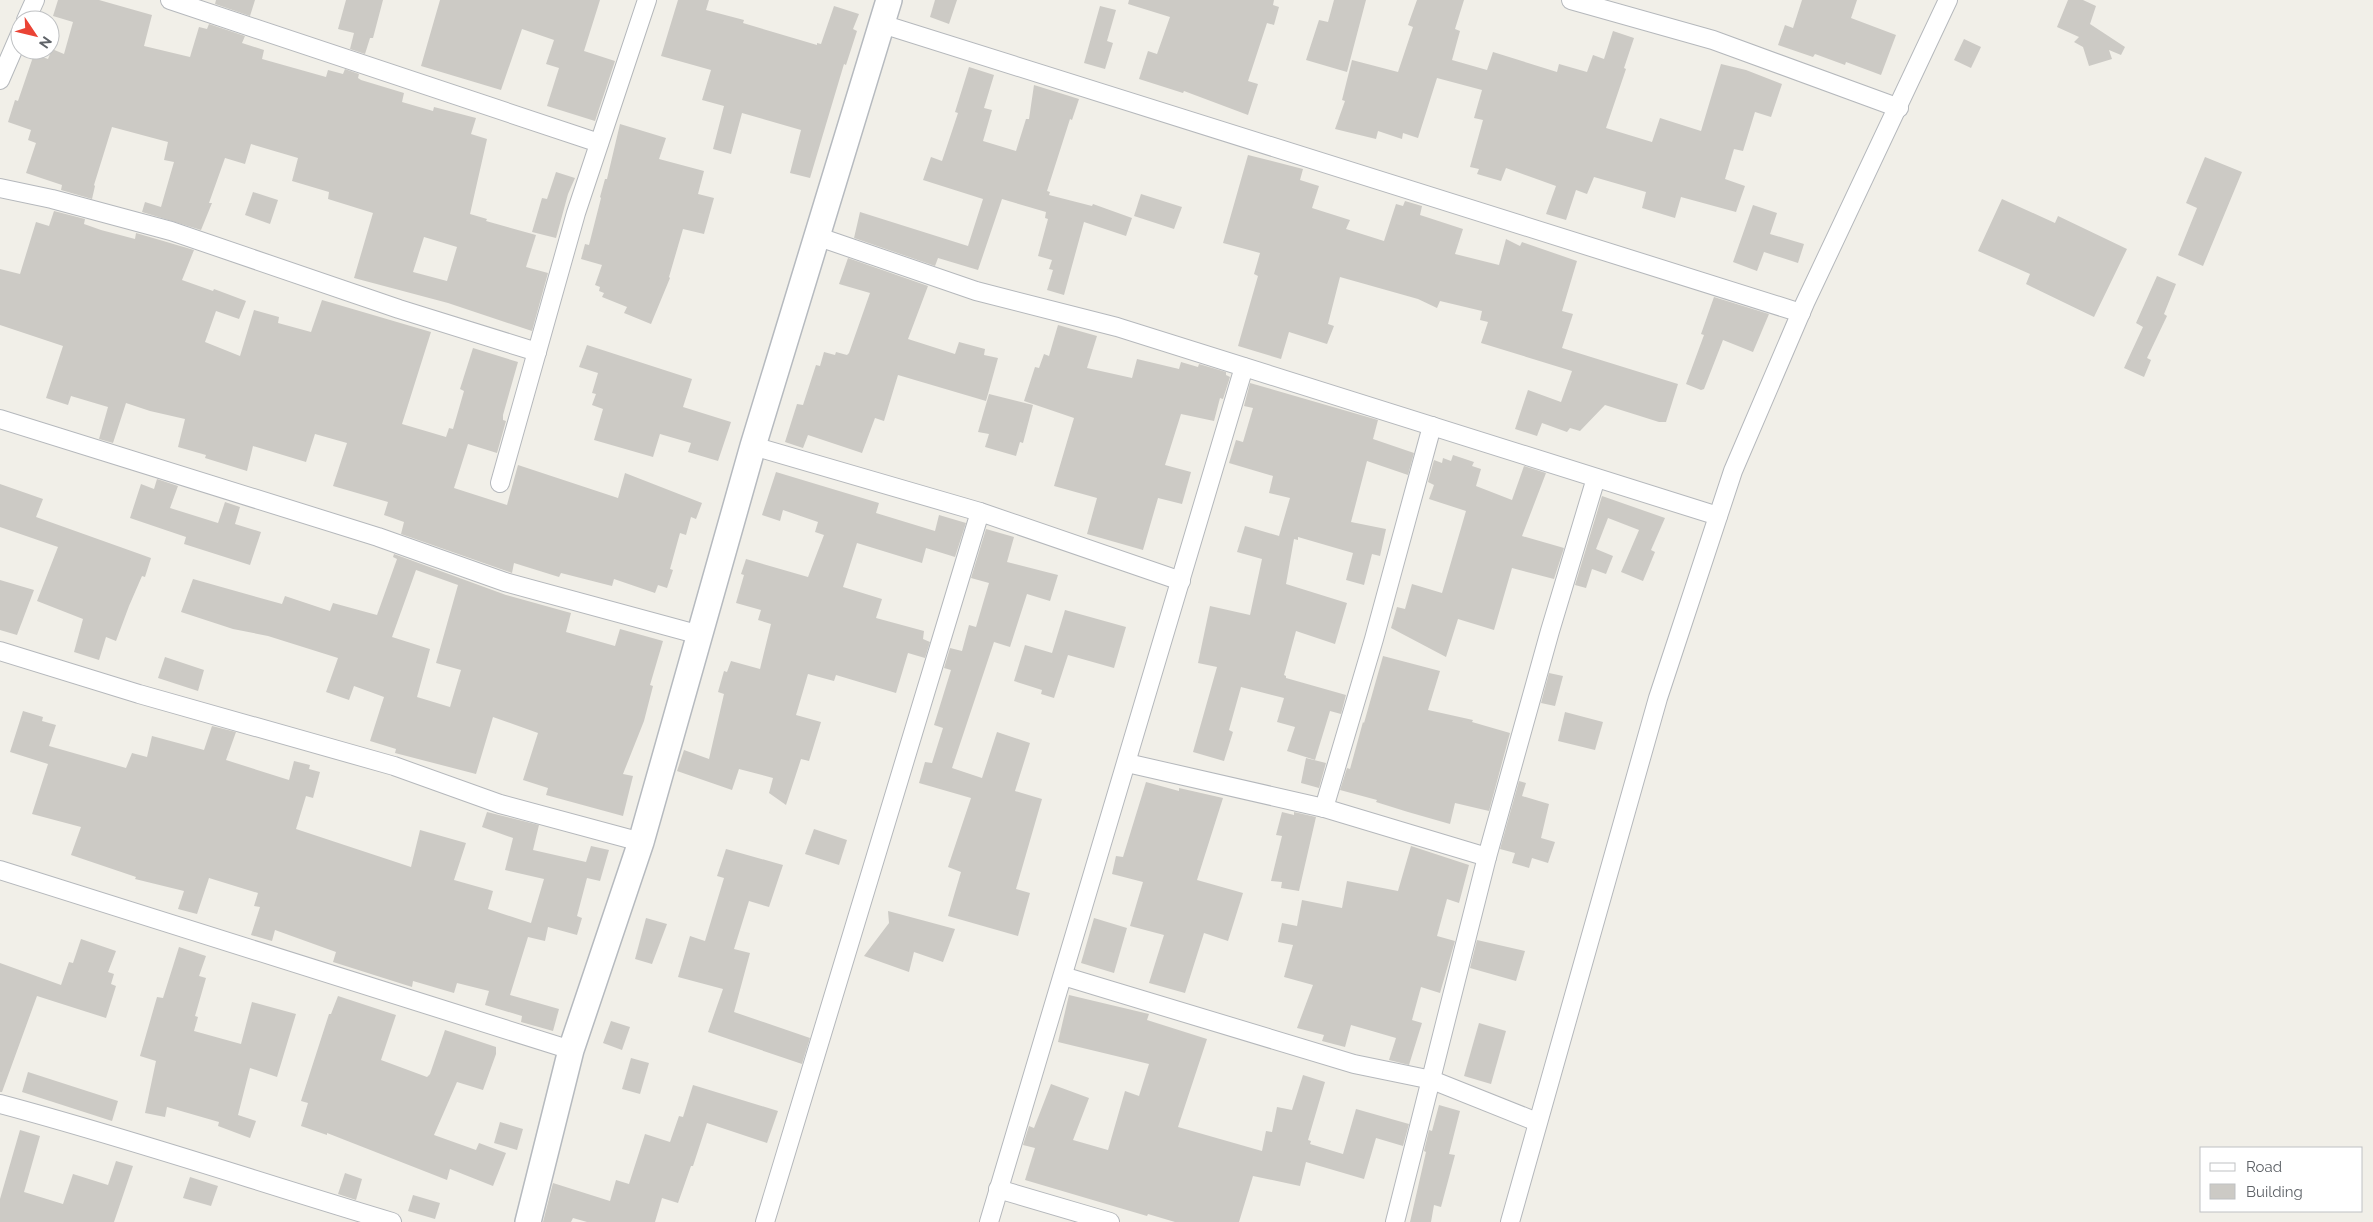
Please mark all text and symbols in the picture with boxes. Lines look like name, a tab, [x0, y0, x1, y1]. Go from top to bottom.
north arrow	[10, 10, 60, 60]
text: N	[36, 33, 55, 51]
legend	[2200, 1147, 2363, 1212]
text: Road	[2246, 1158, 2282, 1176]
text: Building	[2246, 1183, 2303, 1201]

